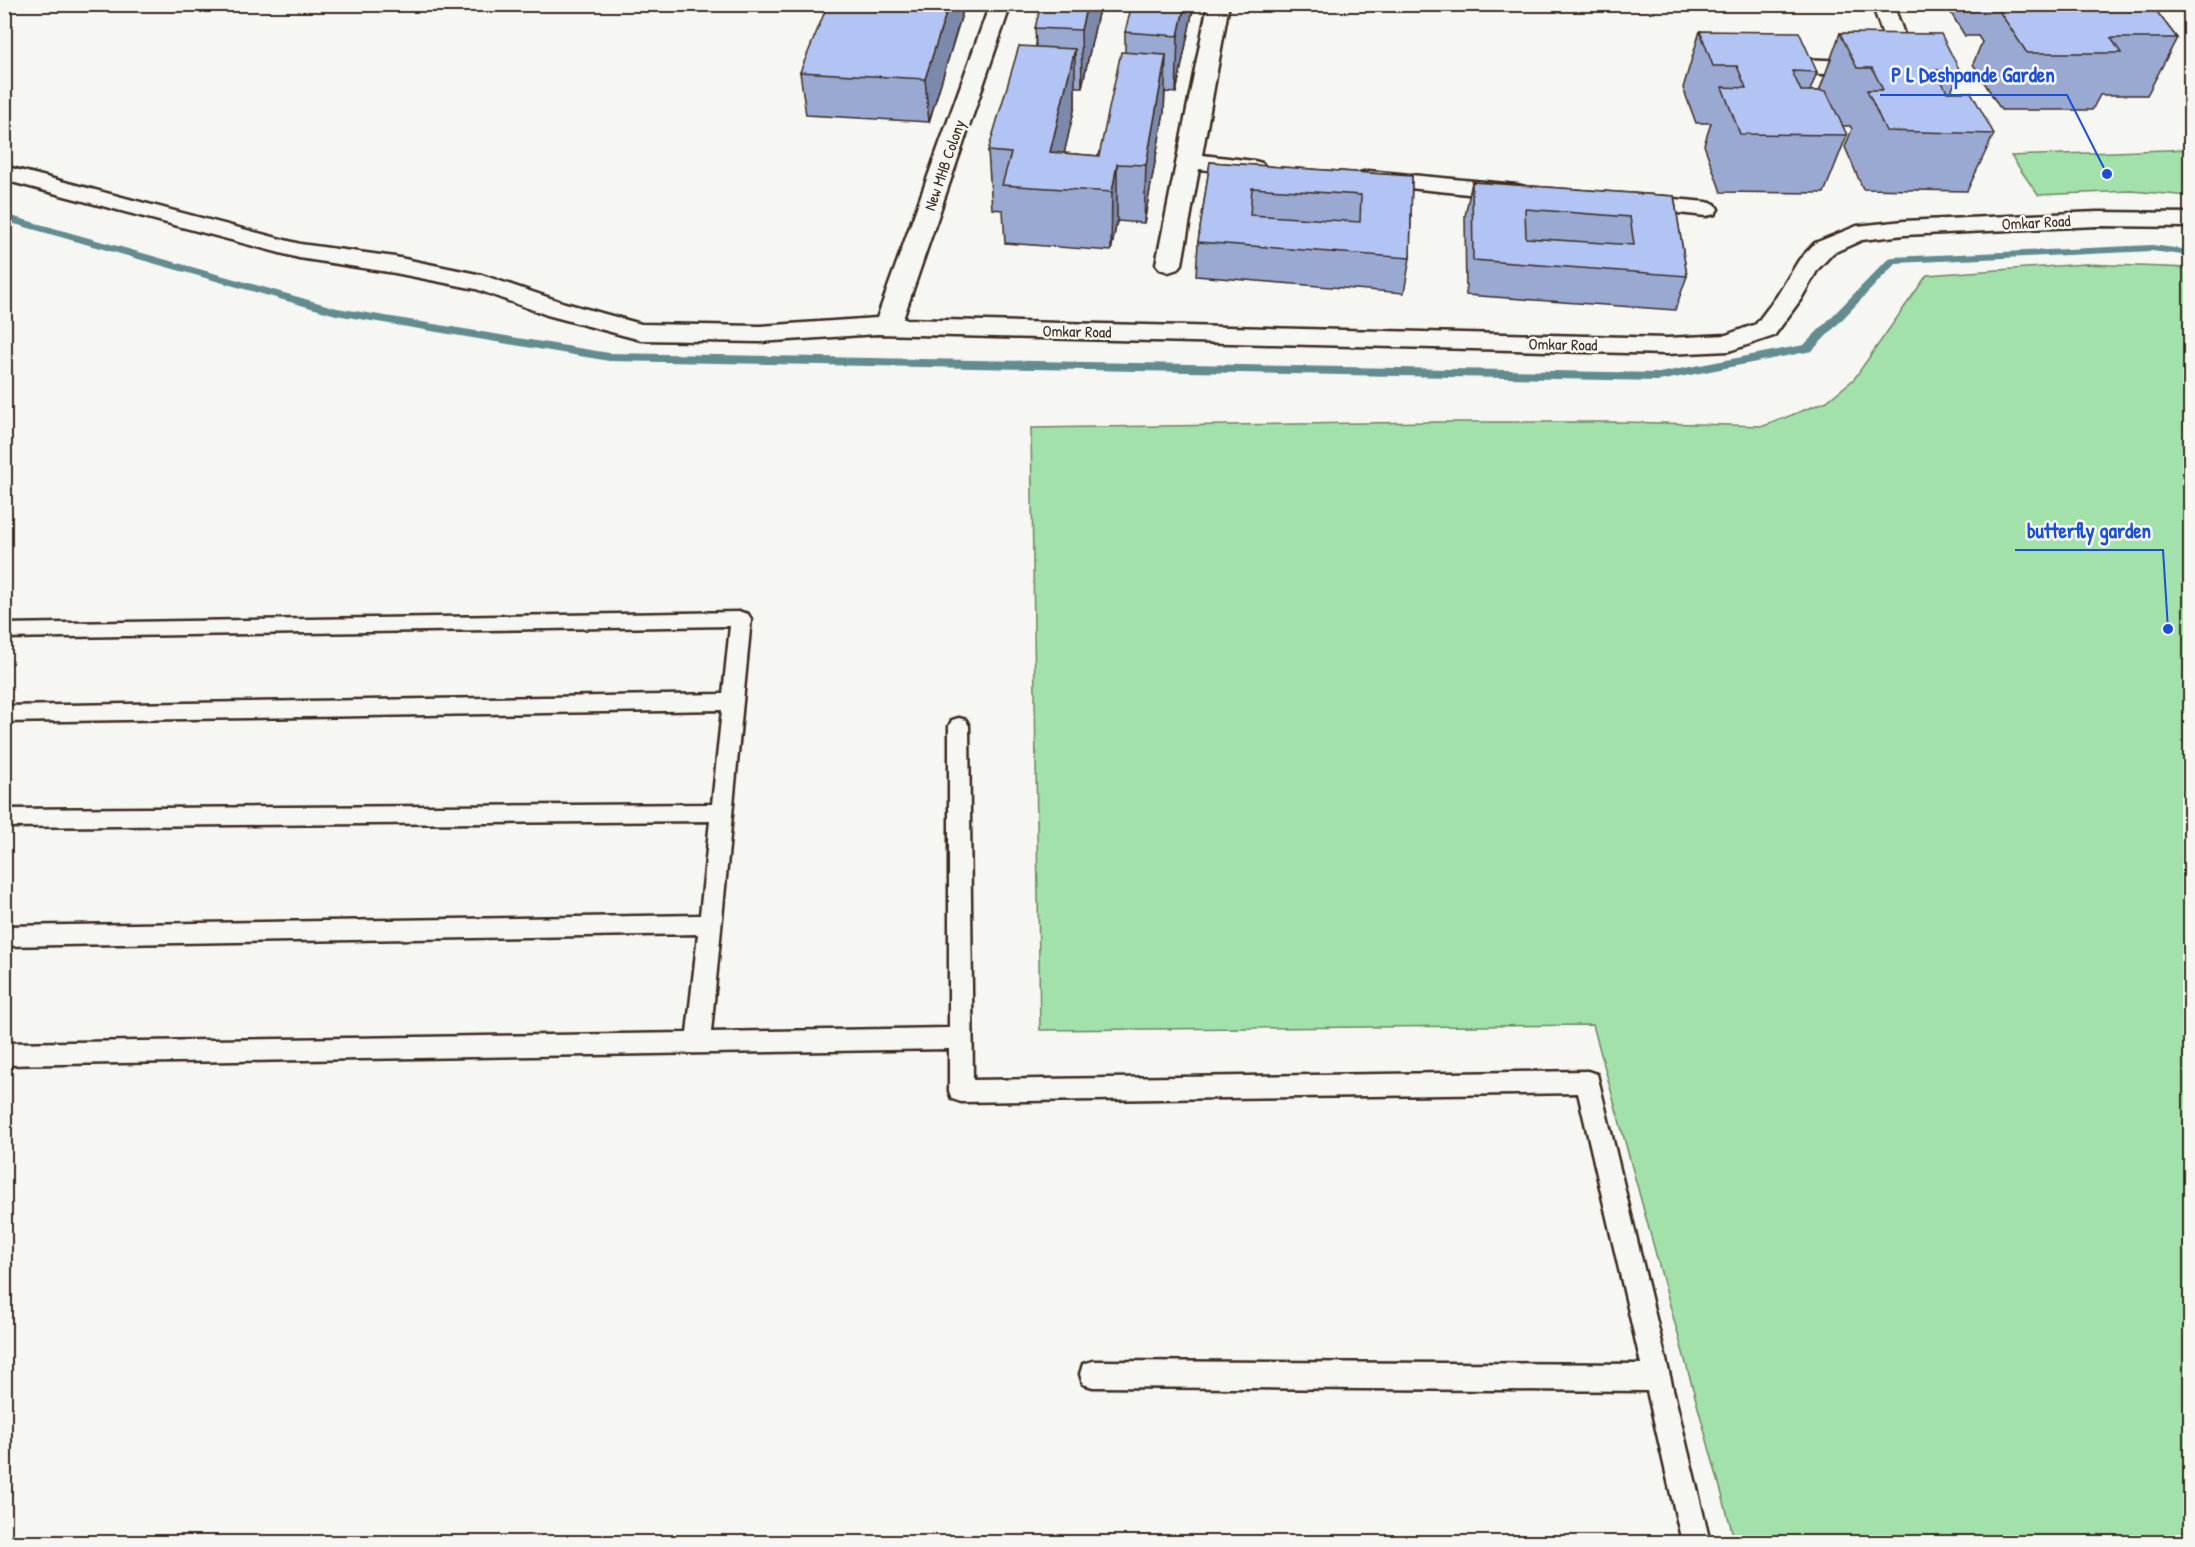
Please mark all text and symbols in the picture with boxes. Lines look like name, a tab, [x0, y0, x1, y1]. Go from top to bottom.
callout: P L Deshpande Garden	[1880, 56, 2067, 95]
text: P L Deshpande Garden	[1891, 60, 2055, 90]
street label: New MHB Colony	[918, 116, 970, 213]
street label: Omkar Road	[2001, 209, 2071, 235]
street label: Omkar Road	[1042, 319, 1112, 343]
street label: Omkar Road	[1528, 332, 1598, 356]
callout: butterfly garden	[2015, 511, 2163, 550]
text: butterfly garden	[2027, 516, 2151, 546]

